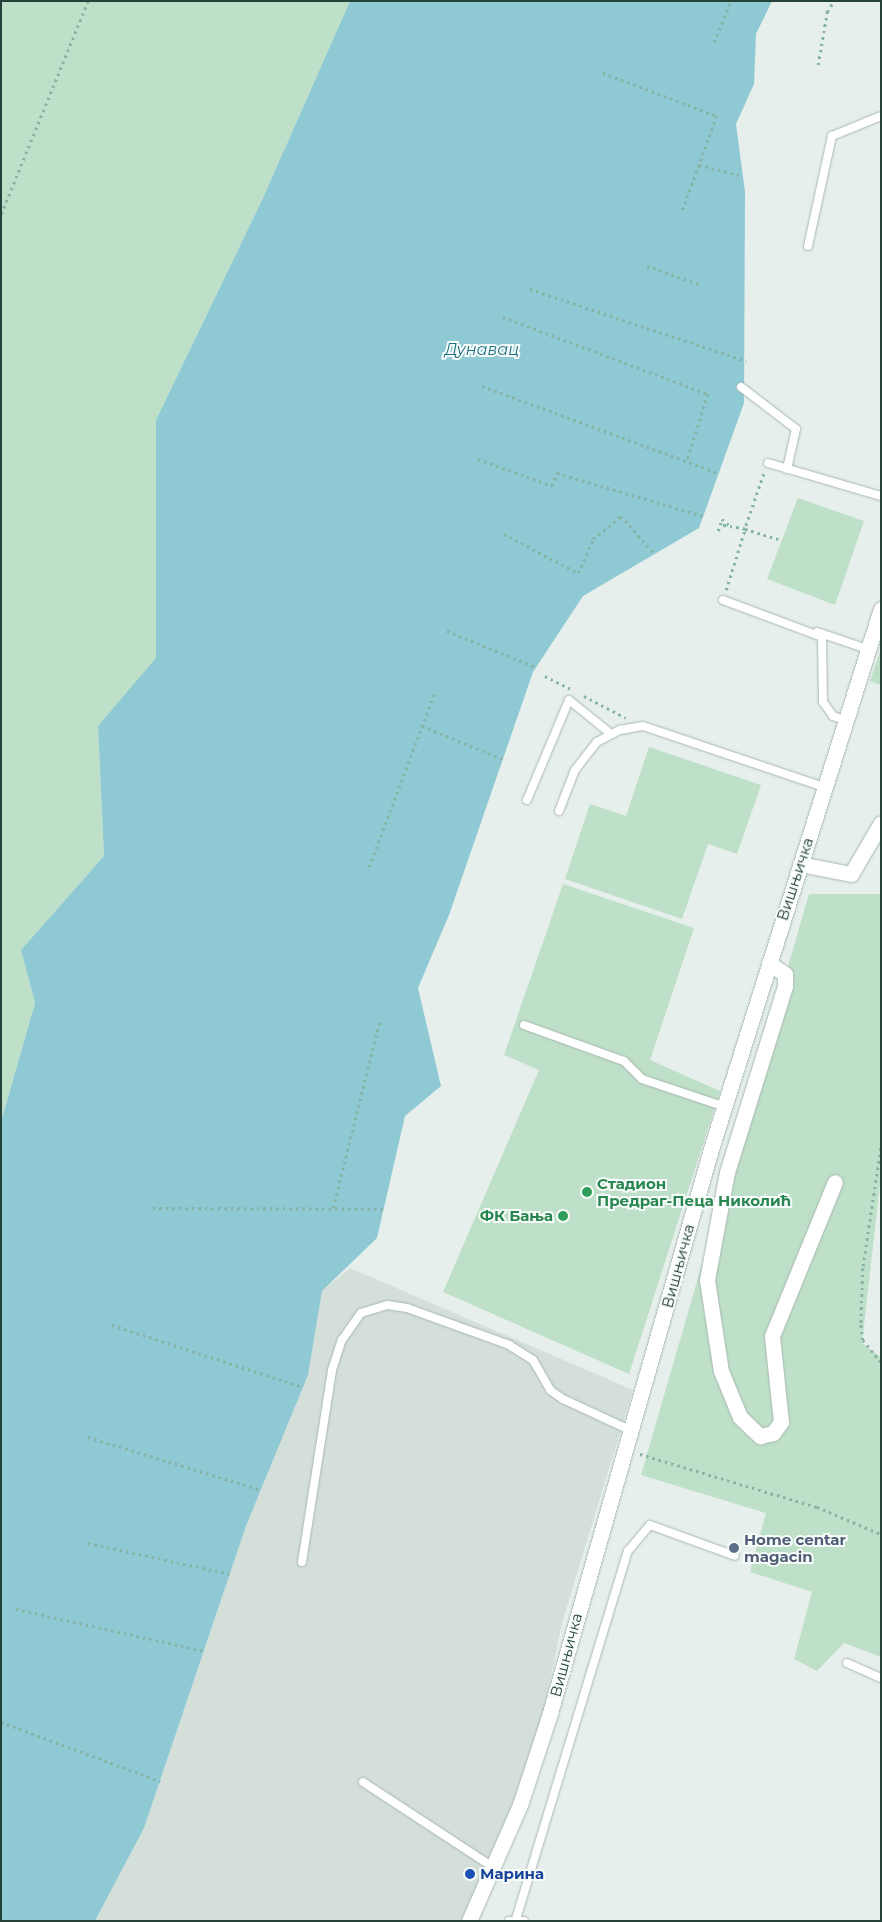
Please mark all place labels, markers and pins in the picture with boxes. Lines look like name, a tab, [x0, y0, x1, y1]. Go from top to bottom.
place label: Стадион Предраг-Пеца Николић	[597, 1174, 791, 1209]
marker: Стадион Предраг-Пеца Николић	[581, 1186, 593, 1198]
place label: ФК Бања	[480, 1207, 553, 1225]
marker: ФК Бања	[557, 1210, 569, 1222]
place label: Home centar magacin	[744, 1530, 846, 1565]
marker: Home centar magacin	[728, 1542, 740, 1554]
place label: Марина	[480, 1865, 544, 1883]
marker: Марина	[464, 1868, 476, 1880]

